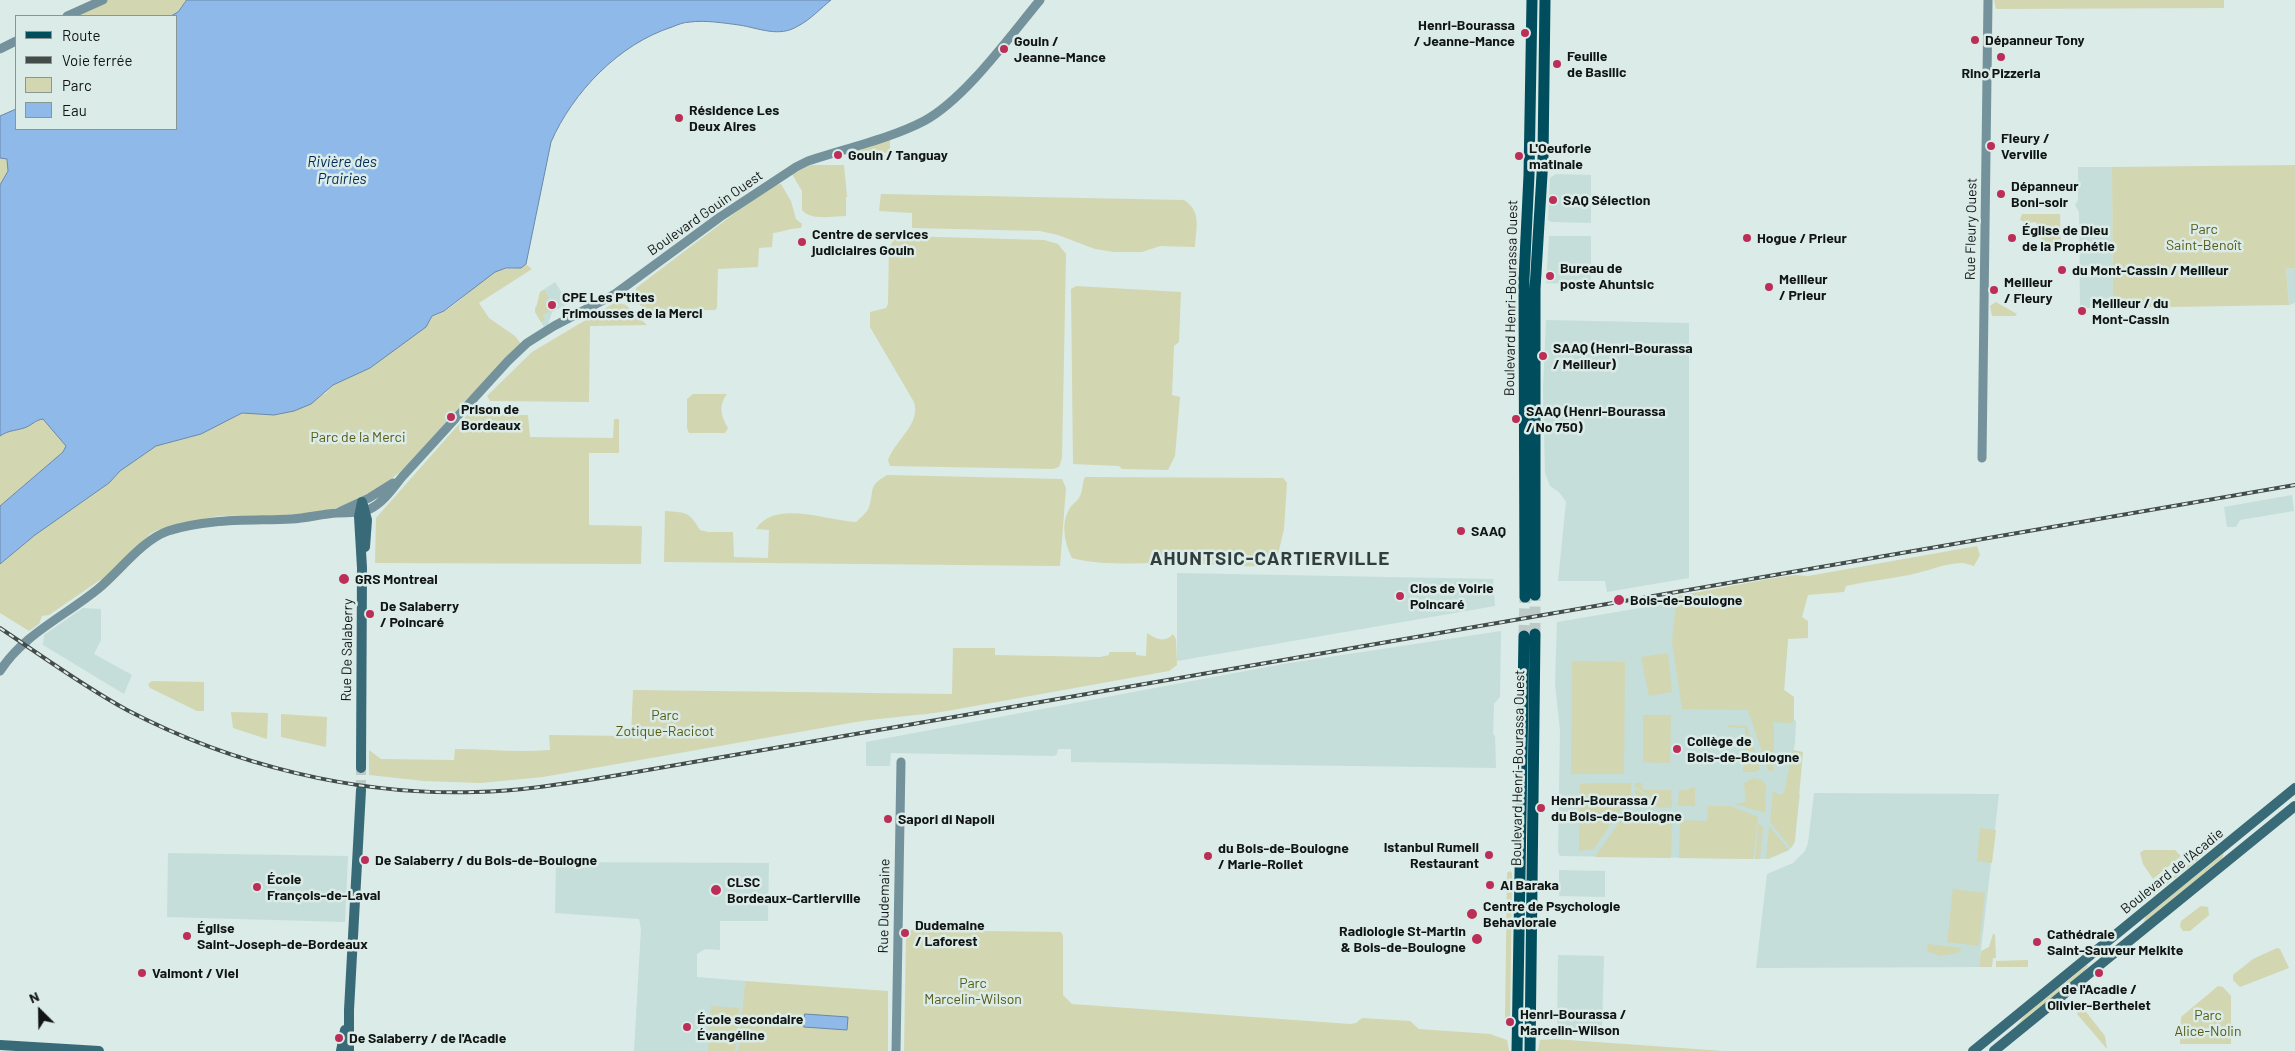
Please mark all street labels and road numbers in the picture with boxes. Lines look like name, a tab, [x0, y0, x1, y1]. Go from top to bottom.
street label: Boulevard Gouin Ouest	[644, 167, 766, 259]
street label: Rue Fleury Ouest	[1962, 178, 1980, 280]
street label: Boulevard Henri-Bourassa Ouest	[1501, 200, 1521, 396]
street label: Rue De Salaberry	[338, 598, 356, 702]
street label: Boulevard Henri-Bourassa Ouest	[1508, 670, 1528, 866]
street label: Boulevard de l'Acadie	[2117, 824, 2227, 918]
street label: Rue Dudemaine	[875, 859, 893, 953]

